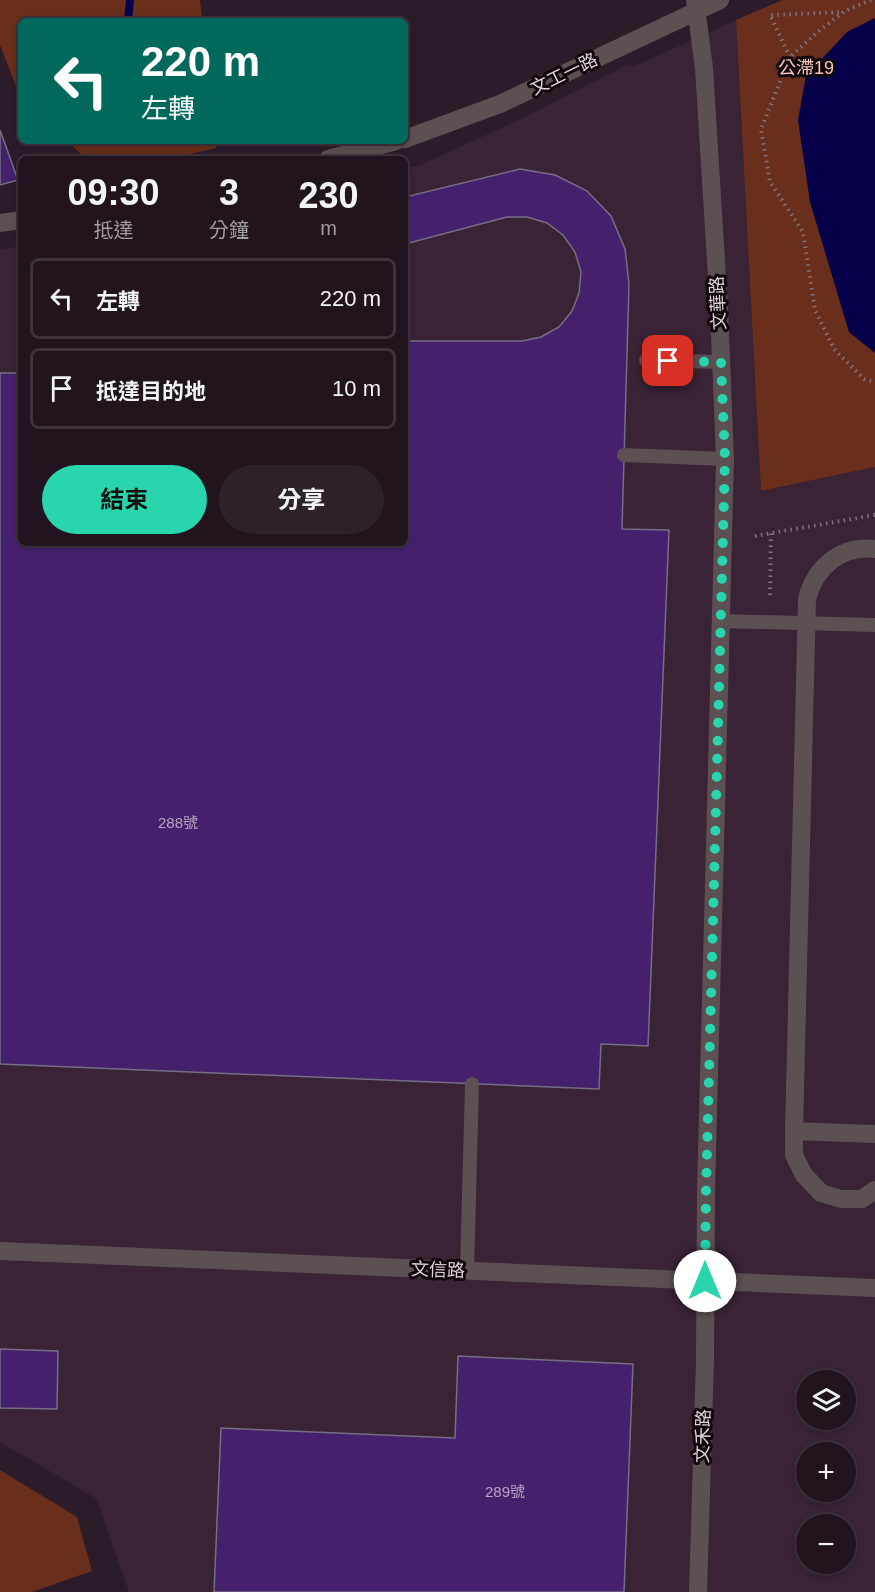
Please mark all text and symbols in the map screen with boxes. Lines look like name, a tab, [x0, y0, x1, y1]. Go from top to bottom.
text: 220 m	[141, 38, 260, 85]
icon: left	[42, 42, 120, 120]
street label: 文工一路	[527, 49, 601, 99]
park label: 公滯19	[778, 58, 834, 78]
text: 左轉	[141, 94, 195, 124]
text: 09:30	[67, 172, 160, 213]
text: 3	[219, 172, 239, 213]
text: 230	[298, 175, 359, 216]
text: m	[320, 217, 337, 239]
text: 抵達	[93, 219, 133, 241]
text: 分鐘	[209, 219, 249, 241]
street label: 文華路	[707, 276, 729, 330]
icon: left	[45, 282, 78, 315]
text: 220 m	[320, 286, 381, 311]
text: 左轉	[96, 289, 140, 314]
pin	[642, 335, 693, 386]
icon: arrive	[651, 344, 684, 377]
icon: arrive	[45, 372, 78, 405]
text: 10 m	[332, 376, 381, 401]
text: 抵達目的地	[96, 379, 206, 404]
button: 結束	[42, 465, 207, 534]
button: 分享	[219, 465, 384, 534]
house number: 288號	[158, 814, 198, 831]
position arrow	[673, 1249, 737, 1313]
street label: 文信路	[411, 1259, 465, 1281]
map controls	[796, 1370, 856, 1574]
button: layers	[796, 1370, 856, 1430]
street label: 文禾路	[692, 1409, 714, 1463]
button: +	[796, 1442, 856, 1502]
house number: 289號	[485, 1483, 525, 1500]
button: −	[796, 1514, 856, 1574]

